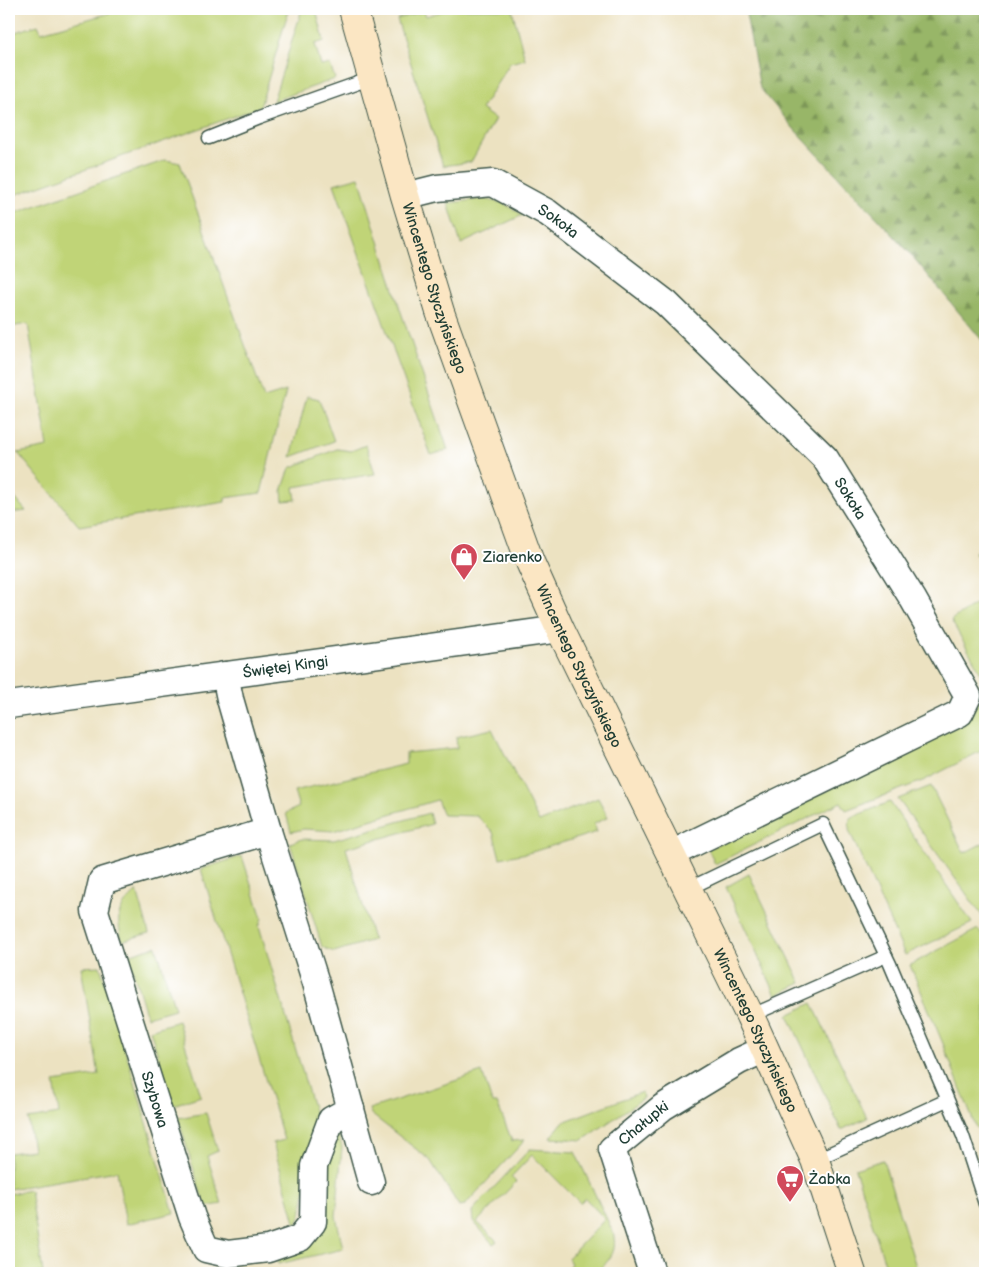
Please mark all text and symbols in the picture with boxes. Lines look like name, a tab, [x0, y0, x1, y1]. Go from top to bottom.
street label: Sokoła	[534, 200, 582, 243]
street label: Wincentego Styczyńskiego	[398, 201, 471, 377]
street label: Sokoła	[829, 474, 870, 523]
shop icon: Ziarenko	[449, 542, 479, 581]
place label: Ziarenko	[482, 548, 542, 567]
street label: Wincentego Styczyńskiego	[531, 582, 626, 751]
street label: Świętej Kingi	[241, 652, 329, 683]
street label: Wincentego Styczyńskiego	[708, 946, 801, 1116]
street label: Szybowa	[136, 1069, 172, 1130]
street label: Chałupki	[615, 1097, 672, 1150]
supermarket icon: Żabka	[775, 1164, 805, 1203]
place label: Żabka	[808, 1170, 851, 1189]

